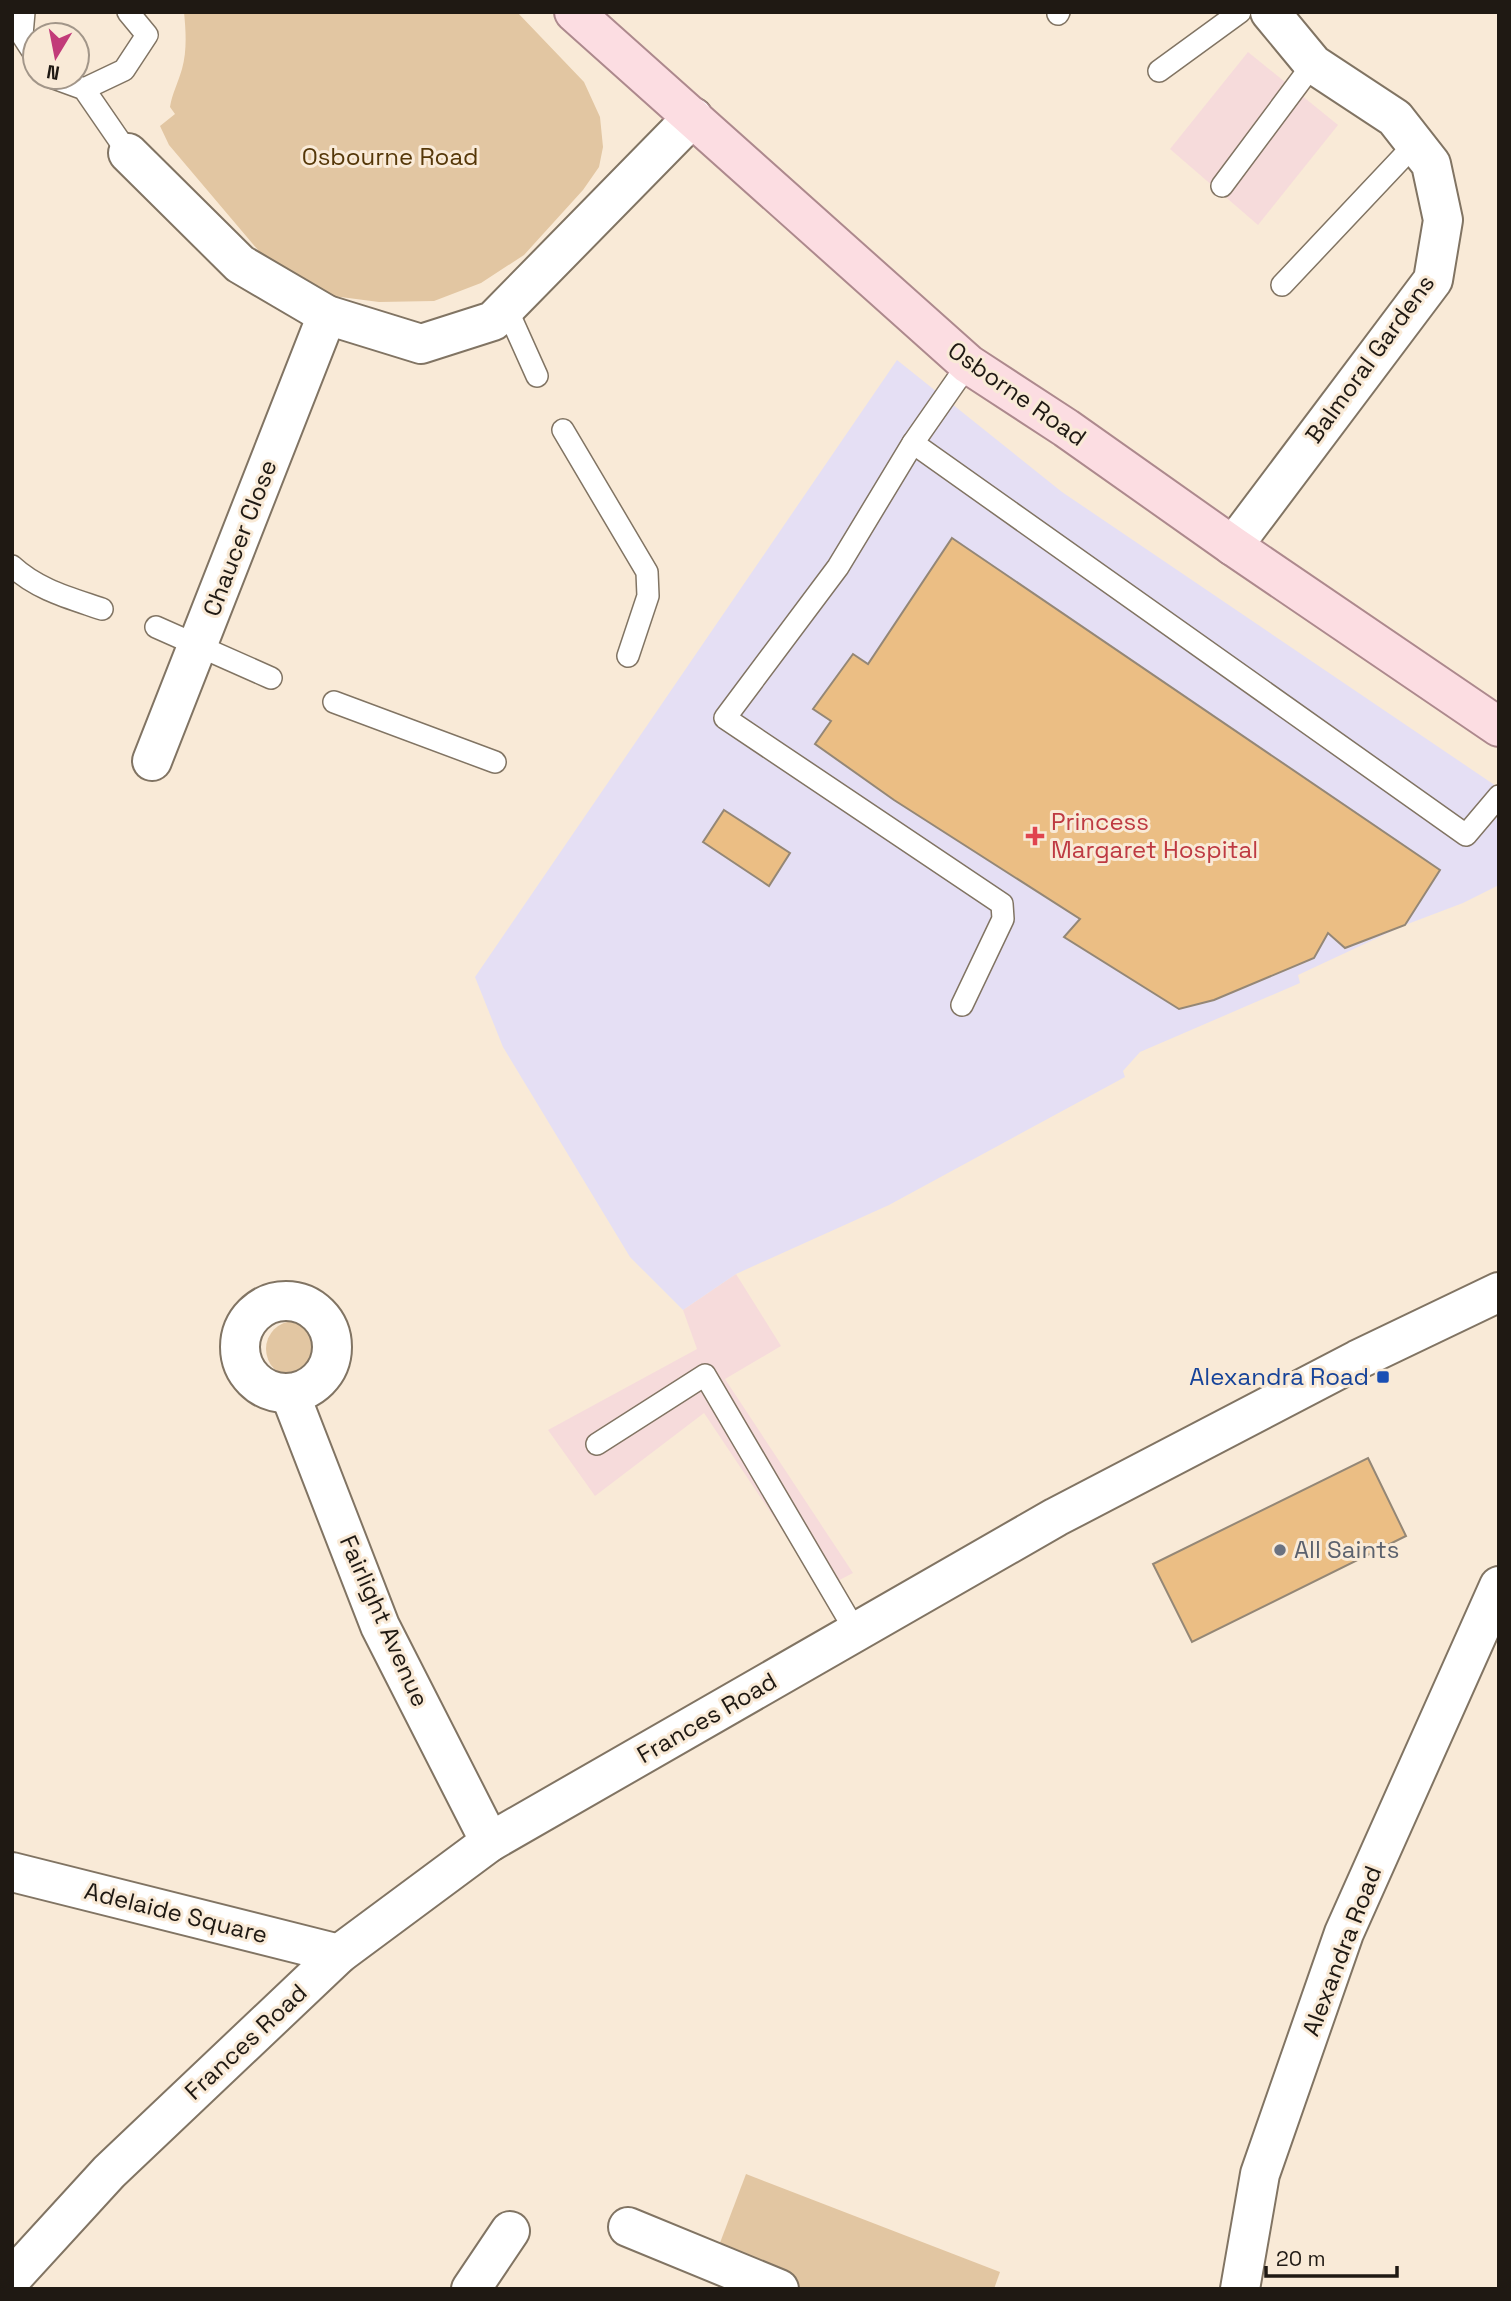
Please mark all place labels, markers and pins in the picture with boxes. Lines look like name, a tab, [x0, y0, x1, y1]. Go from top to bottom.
place label: Princess Margaret Hospital	[1051, 806, 1258, 865]
marker: Princess Margaret Hospital	[1025, 826, 1045, 846]
place label: Alexandra Road	[1189, 1361, 1369, 1392]
marker: Alexandra Road	[1375, 1369, 1391, 1385]
place label: All Saints	[1294, 1534, 1400, 1565]
marker: All Saints	[1272, 1542, 1288, 1558]

